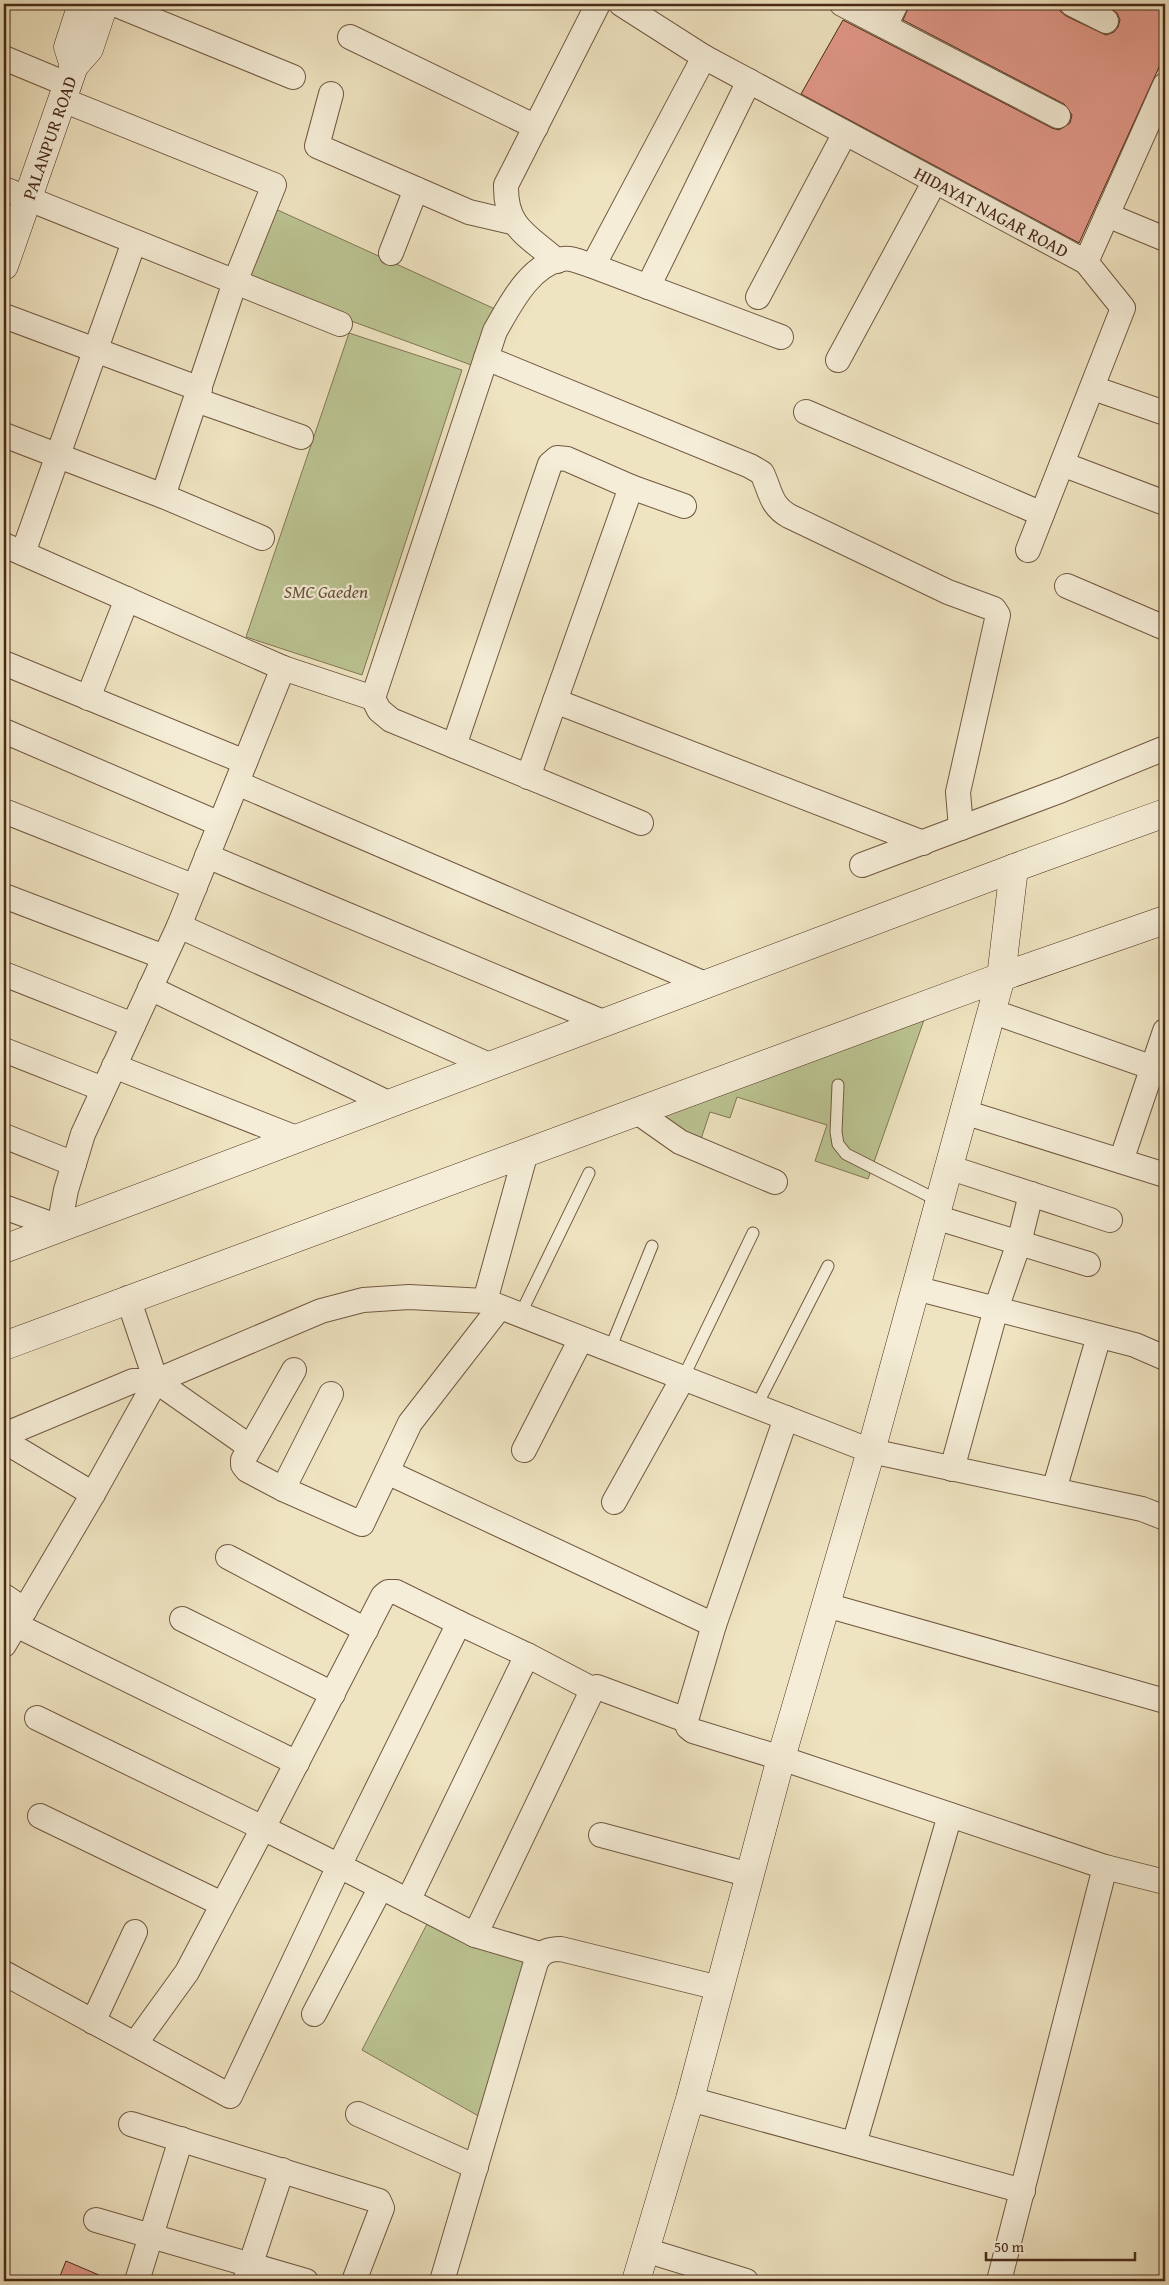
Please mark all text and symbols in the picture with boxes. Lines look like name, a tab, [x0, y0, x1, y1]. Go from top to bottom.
street label: PALANPUR ROAD	[15, 72, 83, 203]
street label: HIDAYAT NAGAR ROAD	[910, 159, 1074, 264]
park label: SMC Gaeden	[284, 578, 368, 605]
scale bar	[986, 2230, 1135, 2262]
text: 50 m	[994, 2236, 1025, 2257]

